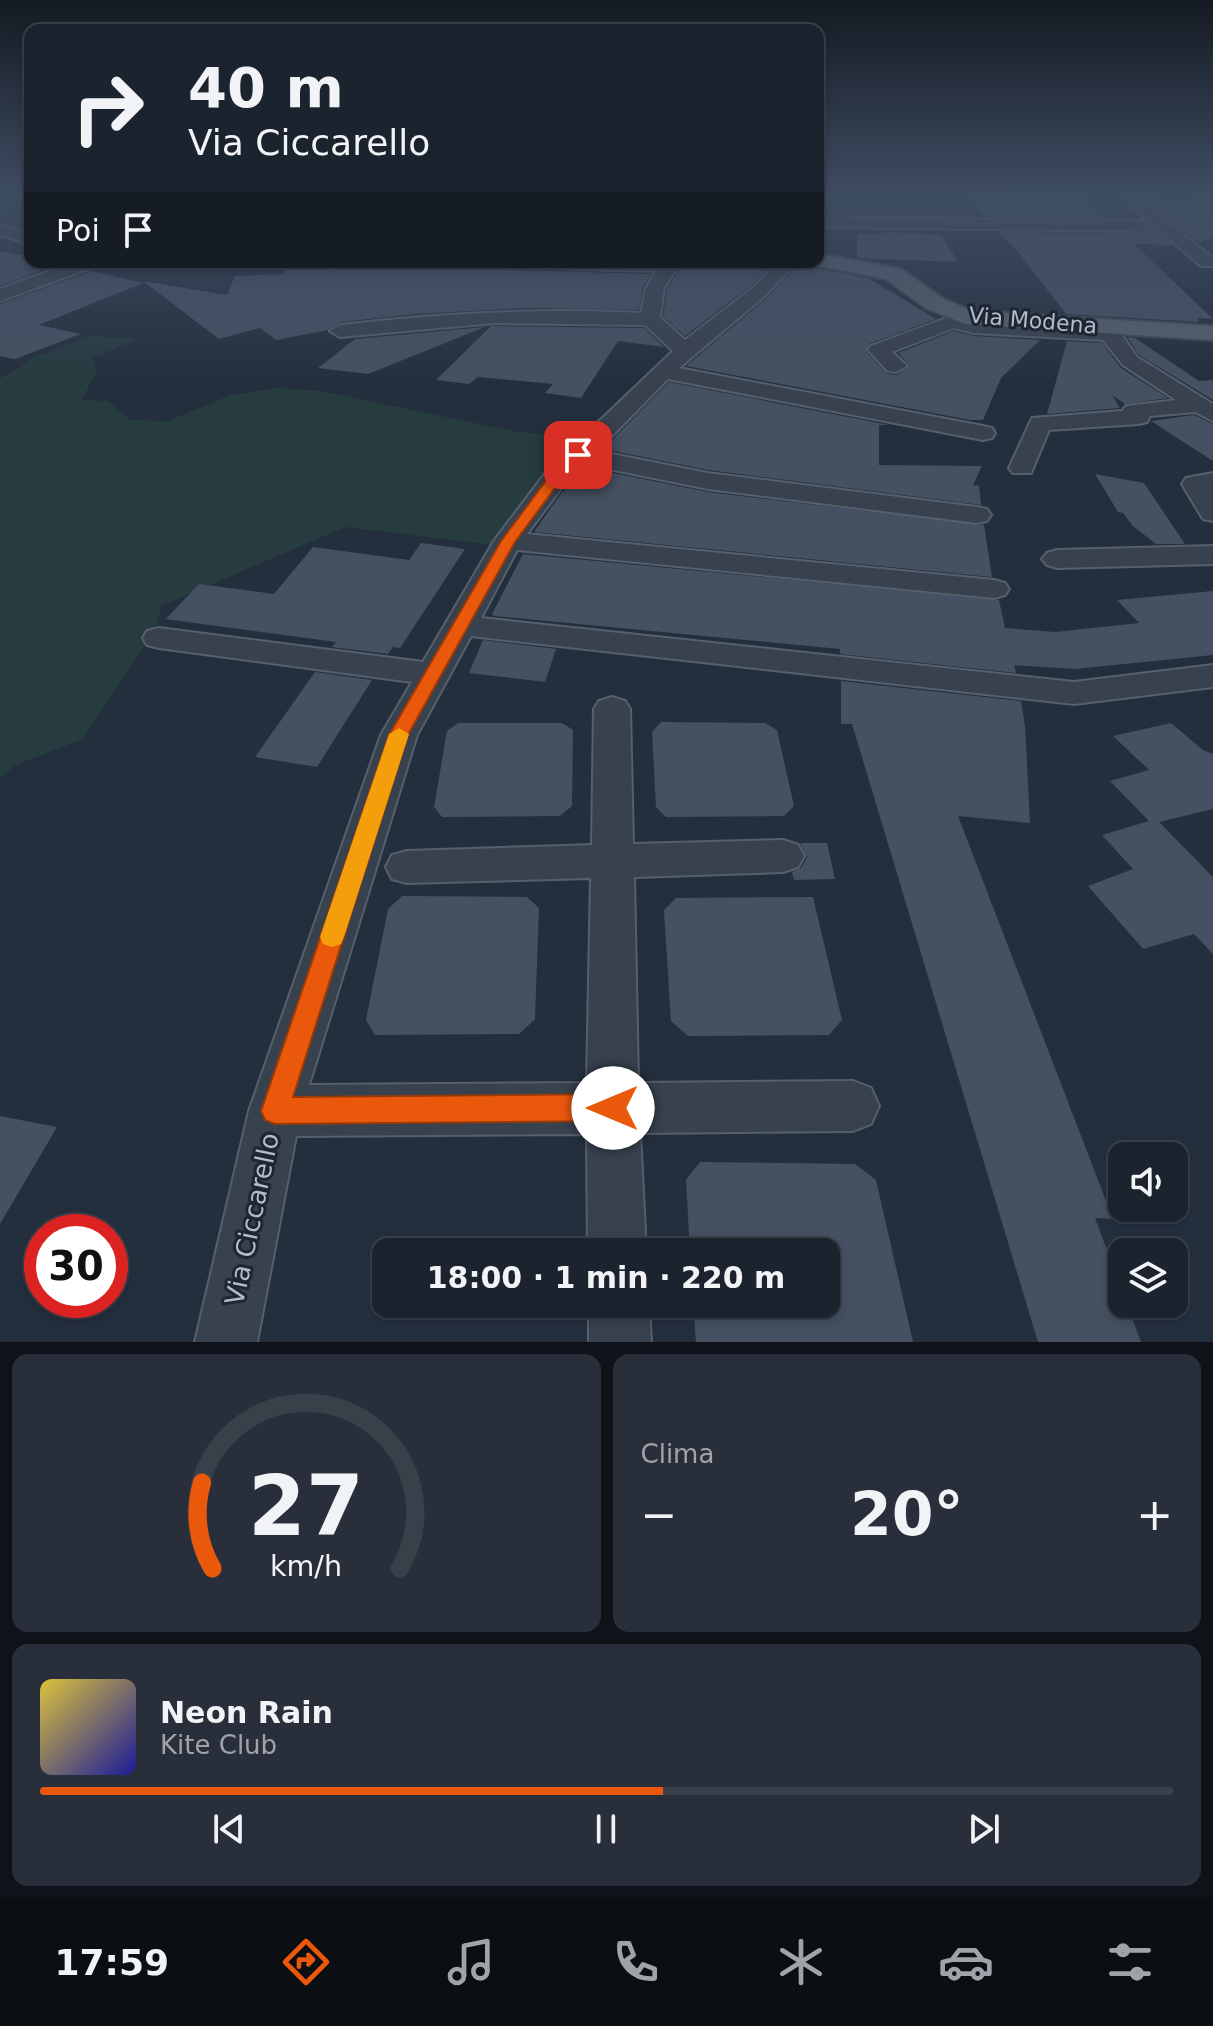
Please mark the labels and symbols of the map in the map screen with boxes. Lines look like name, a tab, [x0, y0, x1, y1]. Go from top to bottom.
street label: Via Modena	[968, 302, 1098, 339]
pin	[544, 421, 612, 489]
position arrow	[571, 1066, 655, 1150]
street label: Via Ciccarello	[219, 1130, 285, 1308]
speed limit sign: 30	[24, 1214, 128, 1318]

